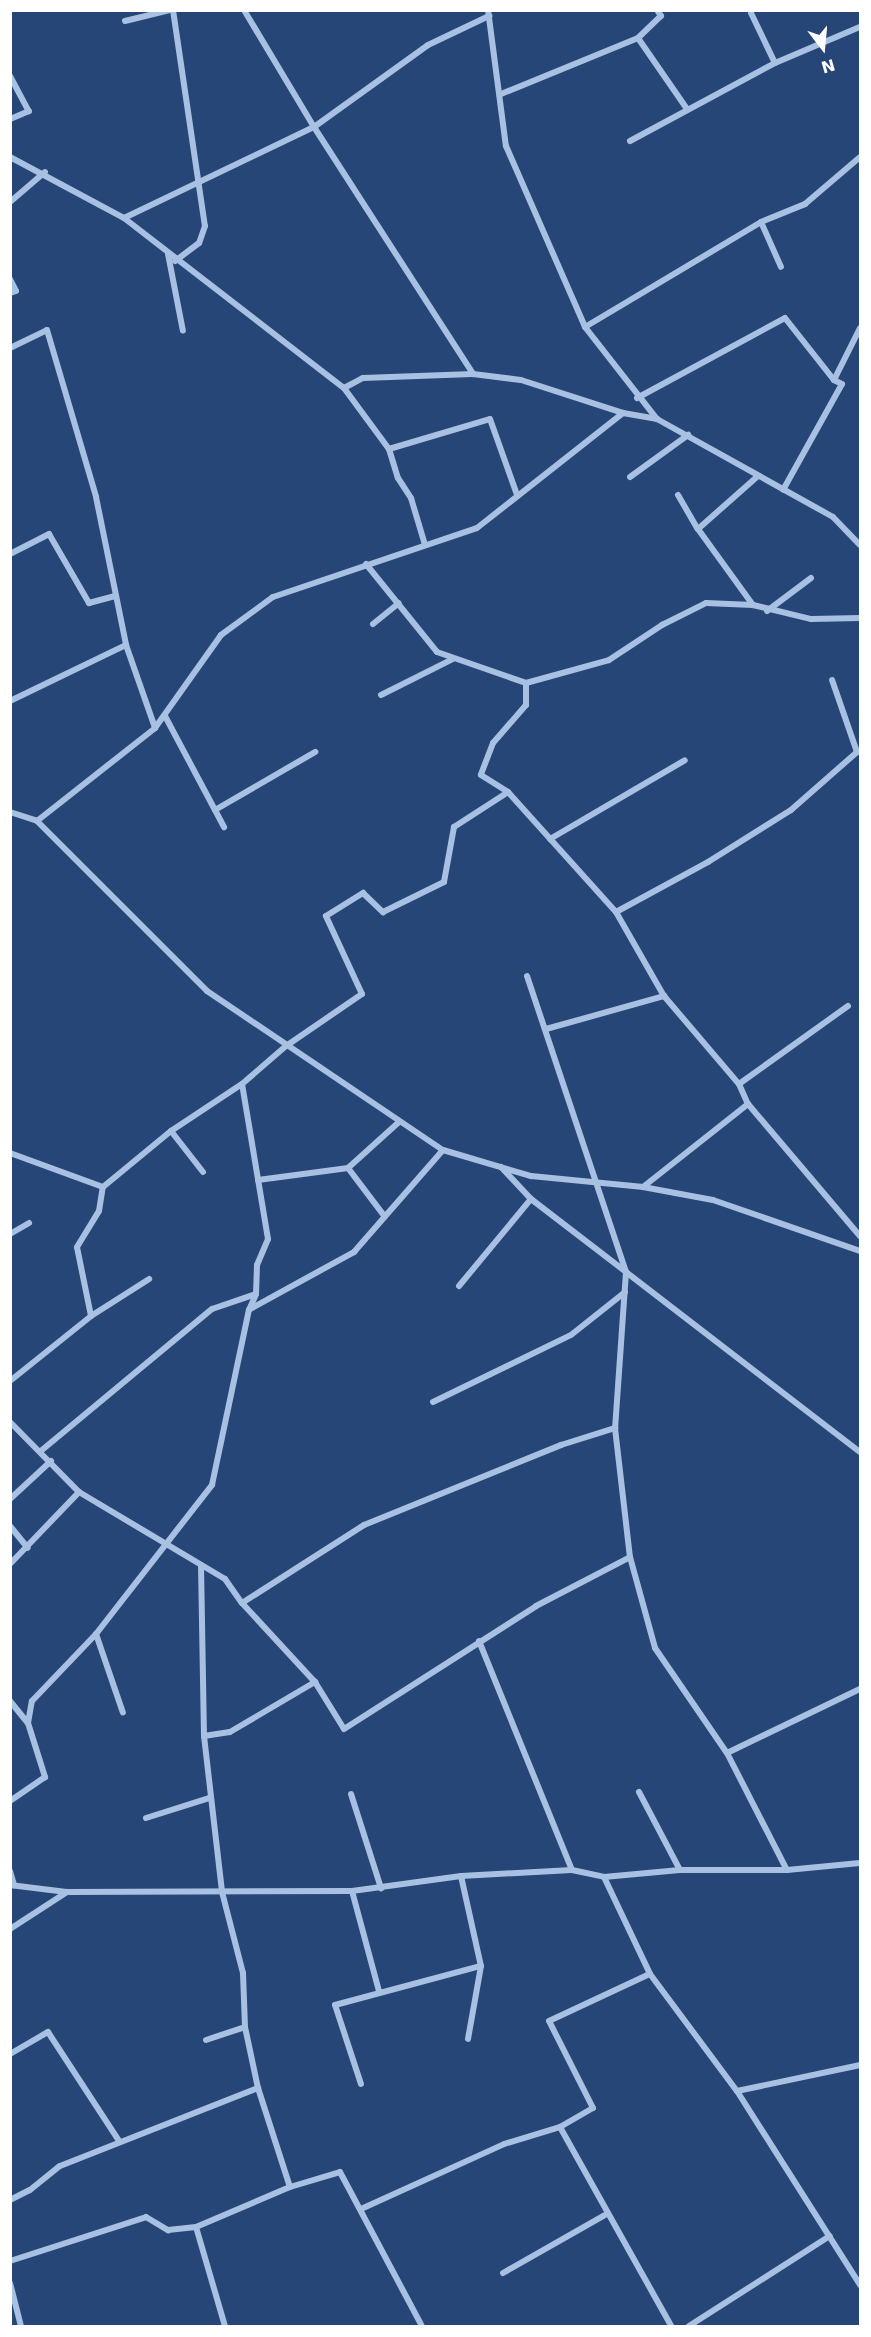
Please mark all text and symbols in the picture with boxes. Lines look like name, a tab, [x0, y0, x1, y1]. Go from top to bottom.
north arrow	[793, 18, 853, 78]
text: N	[819, 55, 837, 77]

